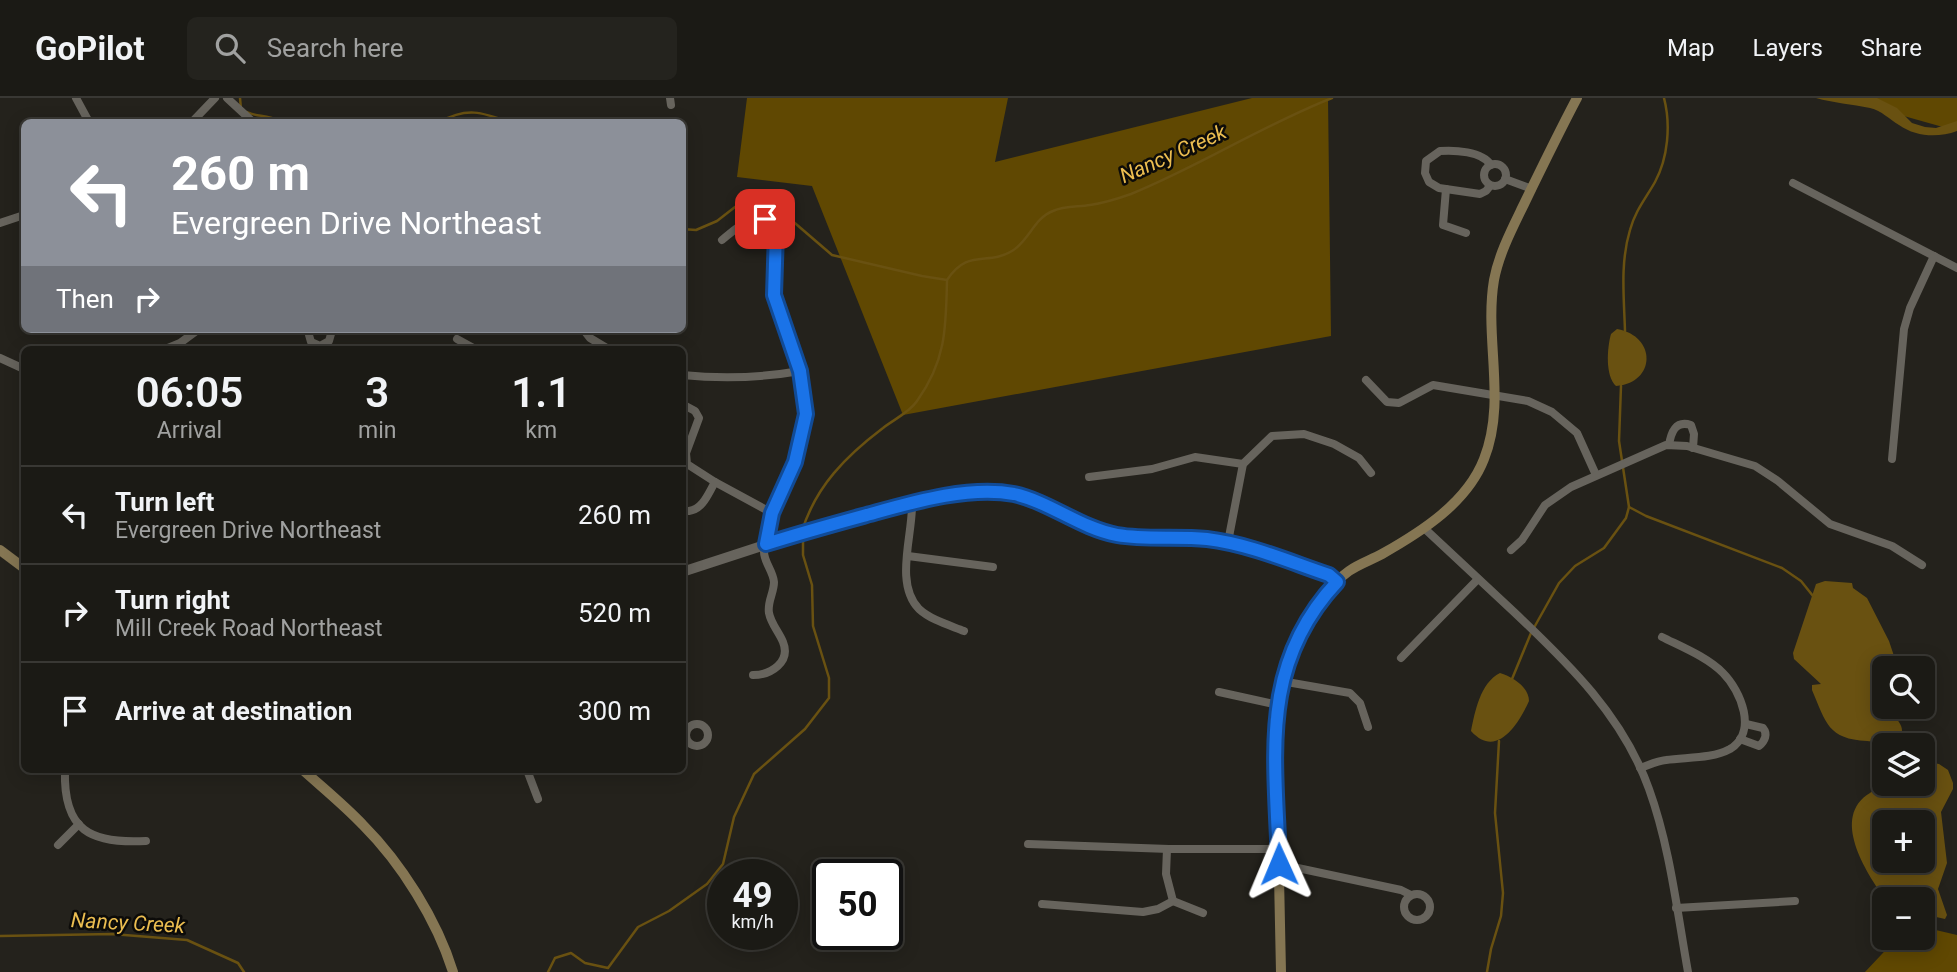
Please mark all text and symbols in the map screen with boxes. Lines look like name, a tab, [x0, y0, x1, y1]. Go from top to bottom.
search box	[187, 17, 677, 80]
text: GoPilot	[35, 29, 145, 68]
icon: search	[211, 29, 249, 67]
text: Search here	[267, 33, 403, 63]
text: Map	[1667, 34, 1715, 62]
text: Layers	[1753, 34, 1823, 62]
text: Share	[1861, 34, 1922, 62]
water label: Nancy Creek	[1116, 120, 1231, 188]
text: 260 m	[171, 145, 310, 202]
icon: left	[56, 147, 147, 238]
pin	[735, 189, 795, 249]
icon: arrive	[746, 200, 784, 238]
text: Evergreen Drive Northeast	[171, 204, 542, 242]
icon: right	[128, 280, 166, 318]
text: Then	[56, 284, 114, 314]
text: 06:05	[136, 368, 243, 417]
text: 3	[365, 368, 389, 417]
text: 1.1	[511, 368, 571, 417]
text: Arrival	[157, 417, 222, 444]
text: min	[358, 417, 396, 444]
text: km	[525, 417, 557, 444]
text: Turn left	[115, 487, 214, 517]
icon: left	[56, 496, 94, 534]
text: 260 m	[578, 500, 651, 530]
text: Evergreen Drive Northeast	[115, 517, 381, 544]
text: Turn right	[115, 585, 230, 615]
icon: right	[56, 594, 94, 632]
text: 520 m	[578, 598, 651, 628]
text: Mill Creek Road Northeast	[115, 615, 383, 642]
map controls	[1872, 656, 1935, 950]
button: search	[1872, 656, 1935, 719]
icon: arrive	[56, 692, 94, 730]
text: Arrive at destination	[115, 696, 352, 726]
text: 300 m	[578, 696, 651, 726]
button: layers	[1872, 733, 1935, 796]
button: +	[1872, 810, 1935, 873]
position arrow	[1242, 827, 1316, 901]
speed limit sign: 50	[812, 859, 903, 950]
text: 49	[732, 875, 773, 916]
button: −	[1872, 887, 1935, 950]
water label: Nancy Creek	[70, 908, 186, 938]
text: km/h	[731, 911, 774, 932]

